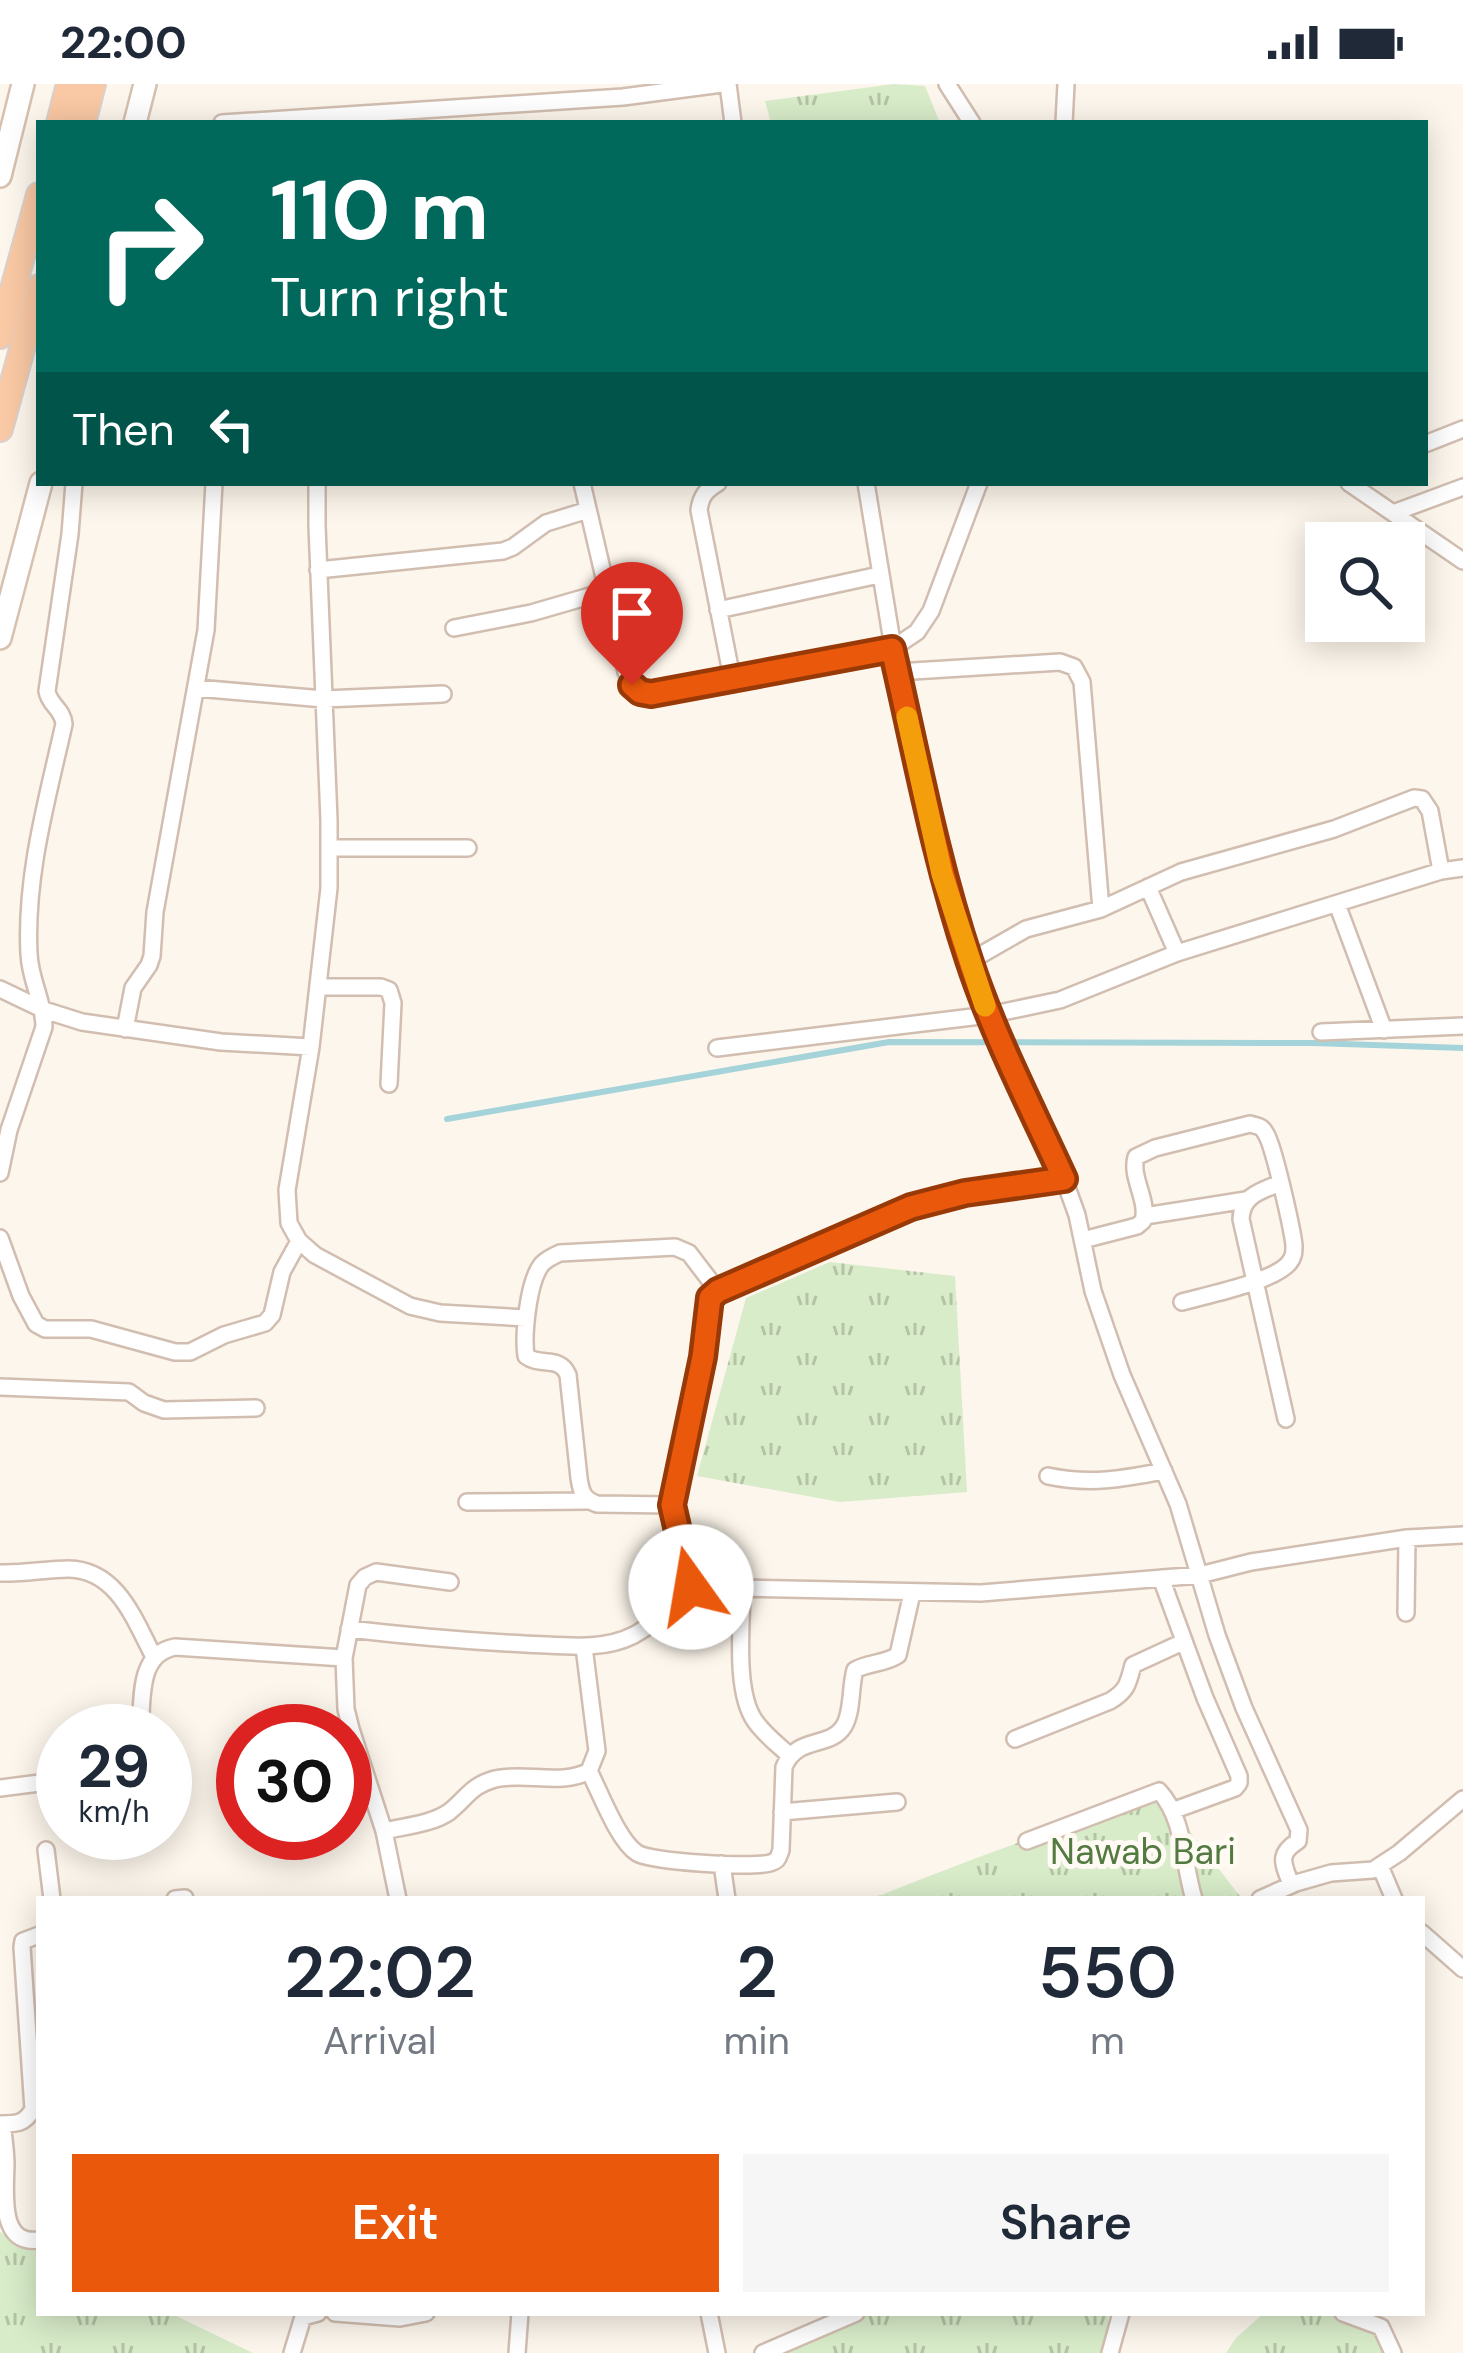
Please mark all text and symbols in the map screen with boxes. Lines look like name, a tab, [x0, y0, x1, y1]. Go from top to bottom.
text: 22:00	[60, 13, 187, 72]
text: 110 m	[270, 156, 489, 265]
icon: right	[72, 168, 228, 324]
text: Turn right	[270, 262, 509, 333]
icon: left	[199, 396, 265, 462]
text: Then	[72, 400, 175, 459]
map controls	[1305, 522, 1425, 642]
button: search	[1305, 522, 1425, 642]
pin	[581, 562, 683, 685]
icon: arrive	[599, 580, 665, 646]
position arrow	[628, 1524, 754, 1650]
speed limit sign: 30	[216, 1704, 372, 1860]
text: 29	[78, 1727, 150, 1806]
text: km/h	[79, 1792, 149, 1831]
park label: Nawab Bari	[1050, 1828, 1236, 1875]
text: 22:02	[284, 1926, 476, 2019]
text: 2	[736, 1926, 777, 2019]
text: 550	[1038, 1926, 1177, 2019]
text: Arrival	[323, 2015, 437, 2066]
text: min	[723, 2015, 790, 2066]
text: m	[1090, 2015, 1125, 2066]
button: Exit	[72, 2154, 719, 2292]
button: Share	[743, 2154, 1389, 2292]

